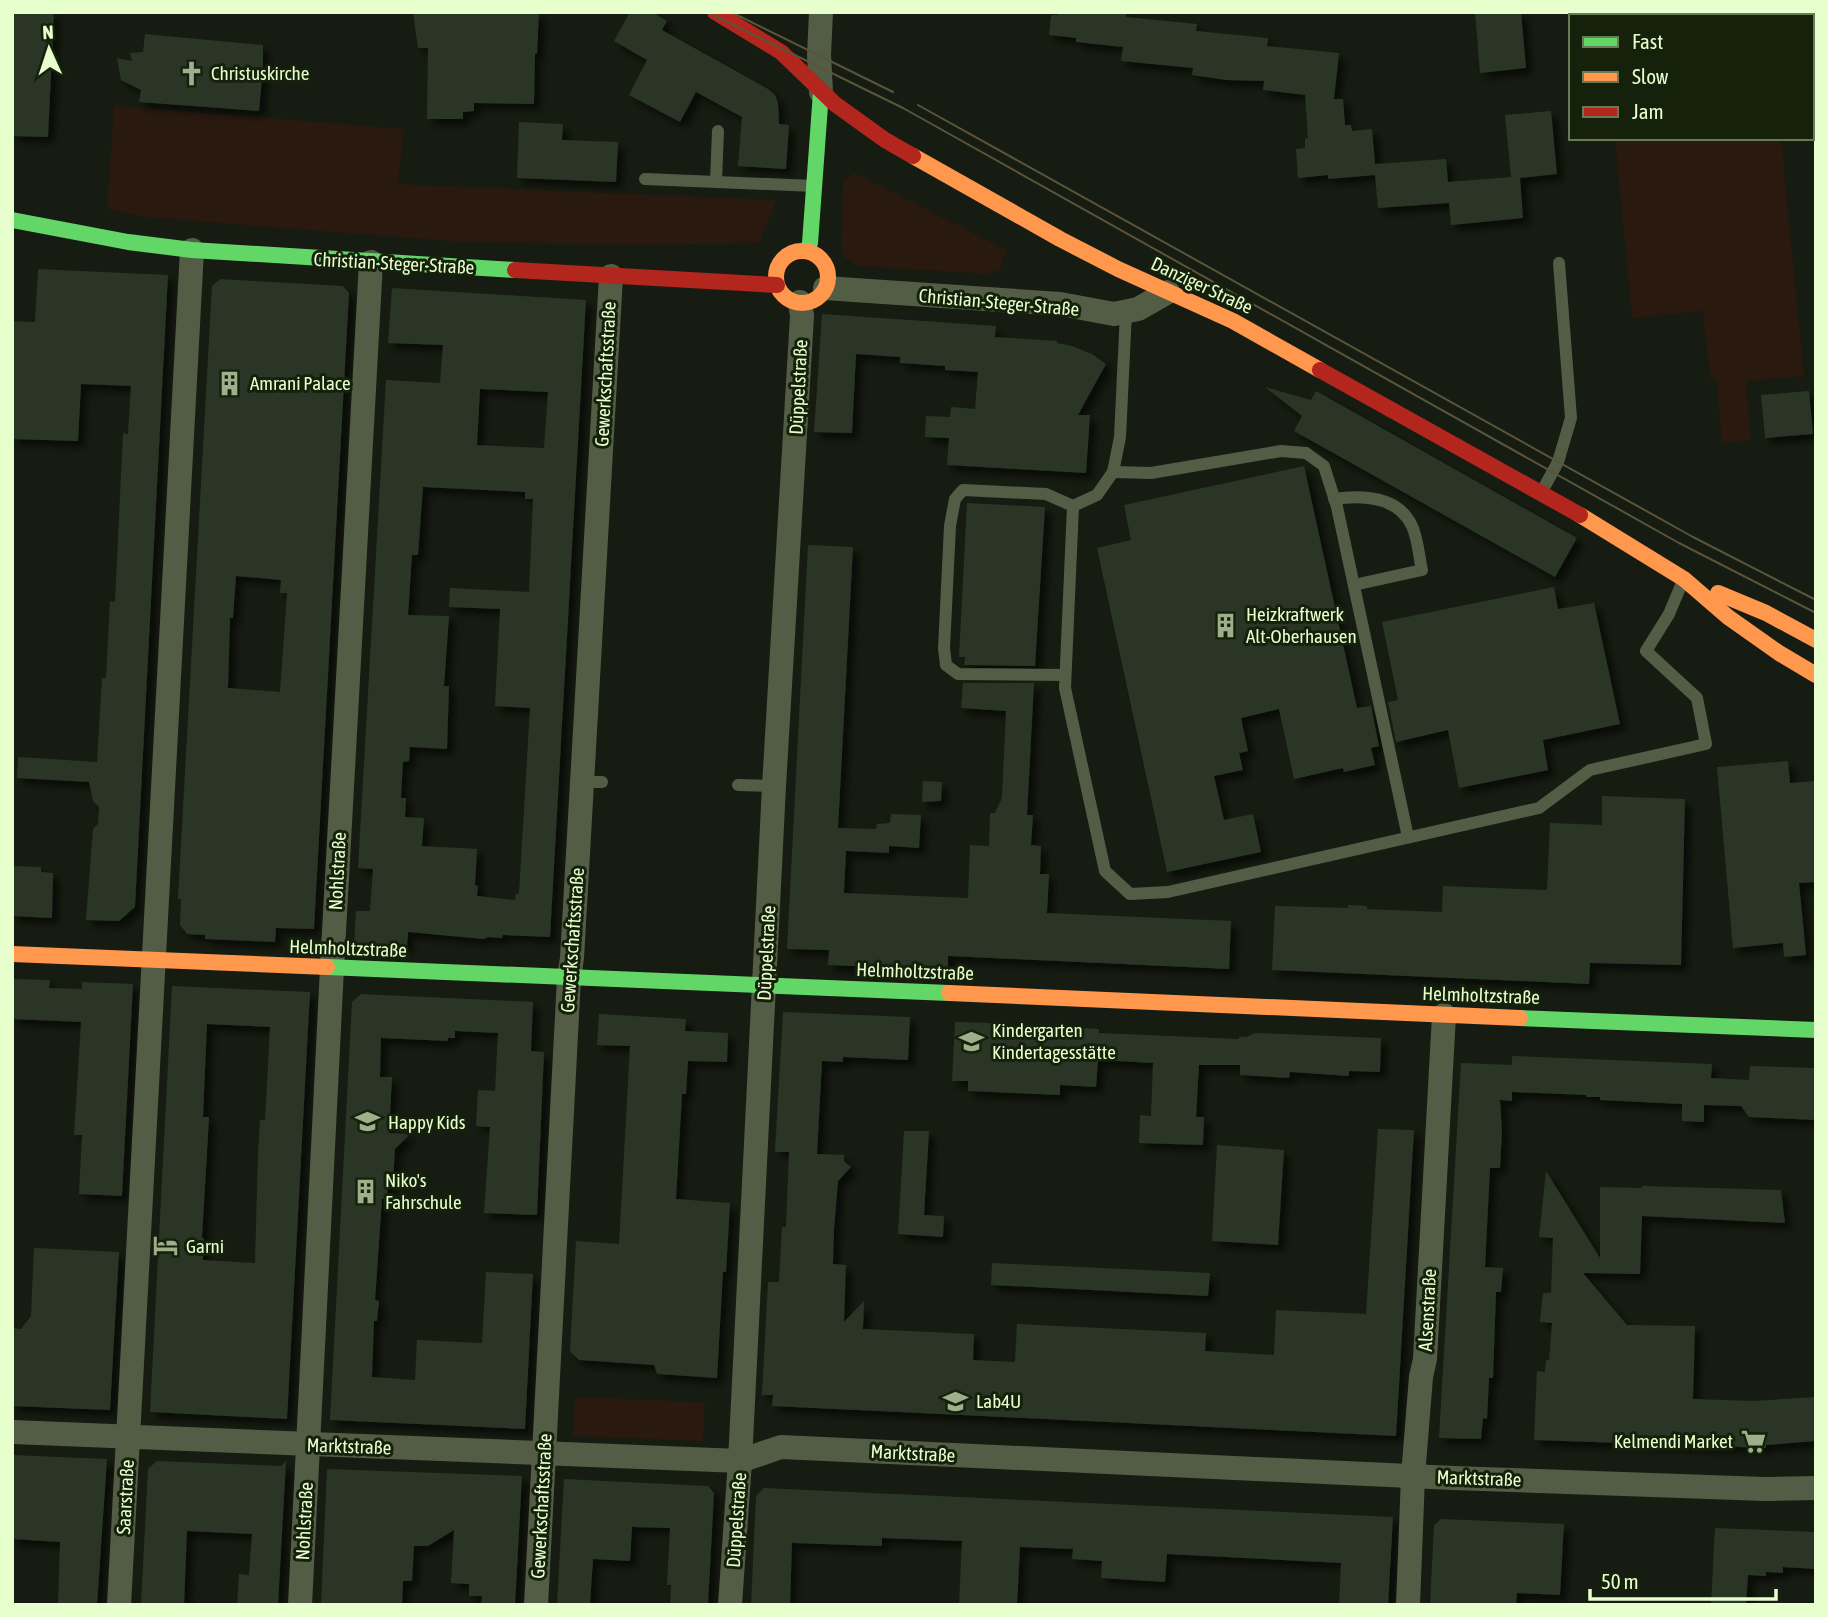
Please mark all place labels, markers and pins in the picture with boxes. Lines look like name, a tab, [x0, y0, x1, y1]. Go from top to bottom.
church icon: Christuskirche	[177, 59, 205, 87]
place label: Christuskirche	[211, 62, 309, 84]
building icon: Amrani Palace	[216, 369, 244, 397]
place label: Amrani Palace	[250, 372, 351, 394]
place label: Heizkraftwerk Alt-Oberhausen	[1246, 603, 1357, 647]
building icon: Heizkraftwerk Alt-Oberhausen	[1212, 611, 1240, 639]
place label: Kindergarten Kindertagesstätte	[992, 1019, 1116, 1063]
school or university icon: Kindergarten Kindertagesstätte	[958, 1027, 986, 1055]
school or university icon: Happy Kids	[354, 1108, 382, 1136]
place label: Happy Kids	[388, 1111, 466, 1133]
place label: Niko's Fahrschule	[385, 1169, 462, 1213]
building icon: Niko's Fahrschule	[351, 1177, 379, 1205]
hotel icon: Garni	[152, 1232, 180, 1260]
place label: Garni	[186, 1235, 224, 1257]
school or university icon: Lab4U	[942, 1387, 970, 1415]
place label: Lab4U	[976, 1390, 1021, 1412]
supermarket icon: Kelmendi Market	[1739, 1427, 1767, 1455]
place label: Kelmendi Market	[1614, 1430, 1733, 1452]

